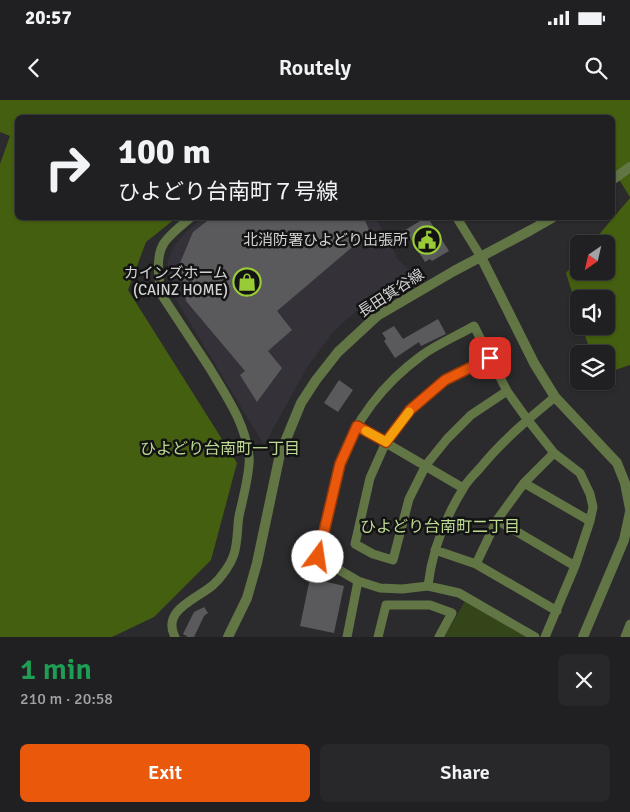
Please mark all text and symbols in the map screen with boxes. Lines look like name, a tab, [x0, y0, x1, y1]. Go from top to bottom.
text: 20:57	[25, 6, 72, 30]
icon: back	[20, 54, 48, 82]
text: Routely	[279, 54, 351, 81]
icon: search	[582, 54, 610, 82]
text: 100 m	[118, 130, 211, 173]
icon: right	[35, 135, 100, 200]
text: ひよどり台南町７号線	[118, 178, 338, 205]
public building icon: 北消防署ひよどり出張所	[412, 225, 442, 255]
place label: 北消防署ひよどり出張所	[243, 231, 408, 249]
north arrow	[570, 235, 615, 280]
map controls	[570, 235, 615, 390]
place label: カインズホーム (CAINZ HOME)	[124, 264, 228, 299]
street label: 長田箕谷線	[355, 265, 427, 321]
shop icon: カインズホーム (CAINZ HOME)	[232, 267, 262, 297]
button: sound	[570, 290, 615, 335]
pin	[469, 337, 511, 379]
icon: arrive	[476, 344, 504, 372]
button: layers	[570, 345, 615, 390]
district label: ひよどり台南町一丁目	[140, 439, 300, 459]
district label: ひよどり台南町二丁目	[360, 517, 520, 537]
position arrow	[291, 530, 343, 582]
text: 1 min	[20, 651, 92, 688]
button: close	[558, 654, 610, 706]
text: 210 m · 20:58	[20, 689, 113, 709]
button: Exit	[20, 744, 310, 802]
button: Share	[320, 744, 610, 802]

